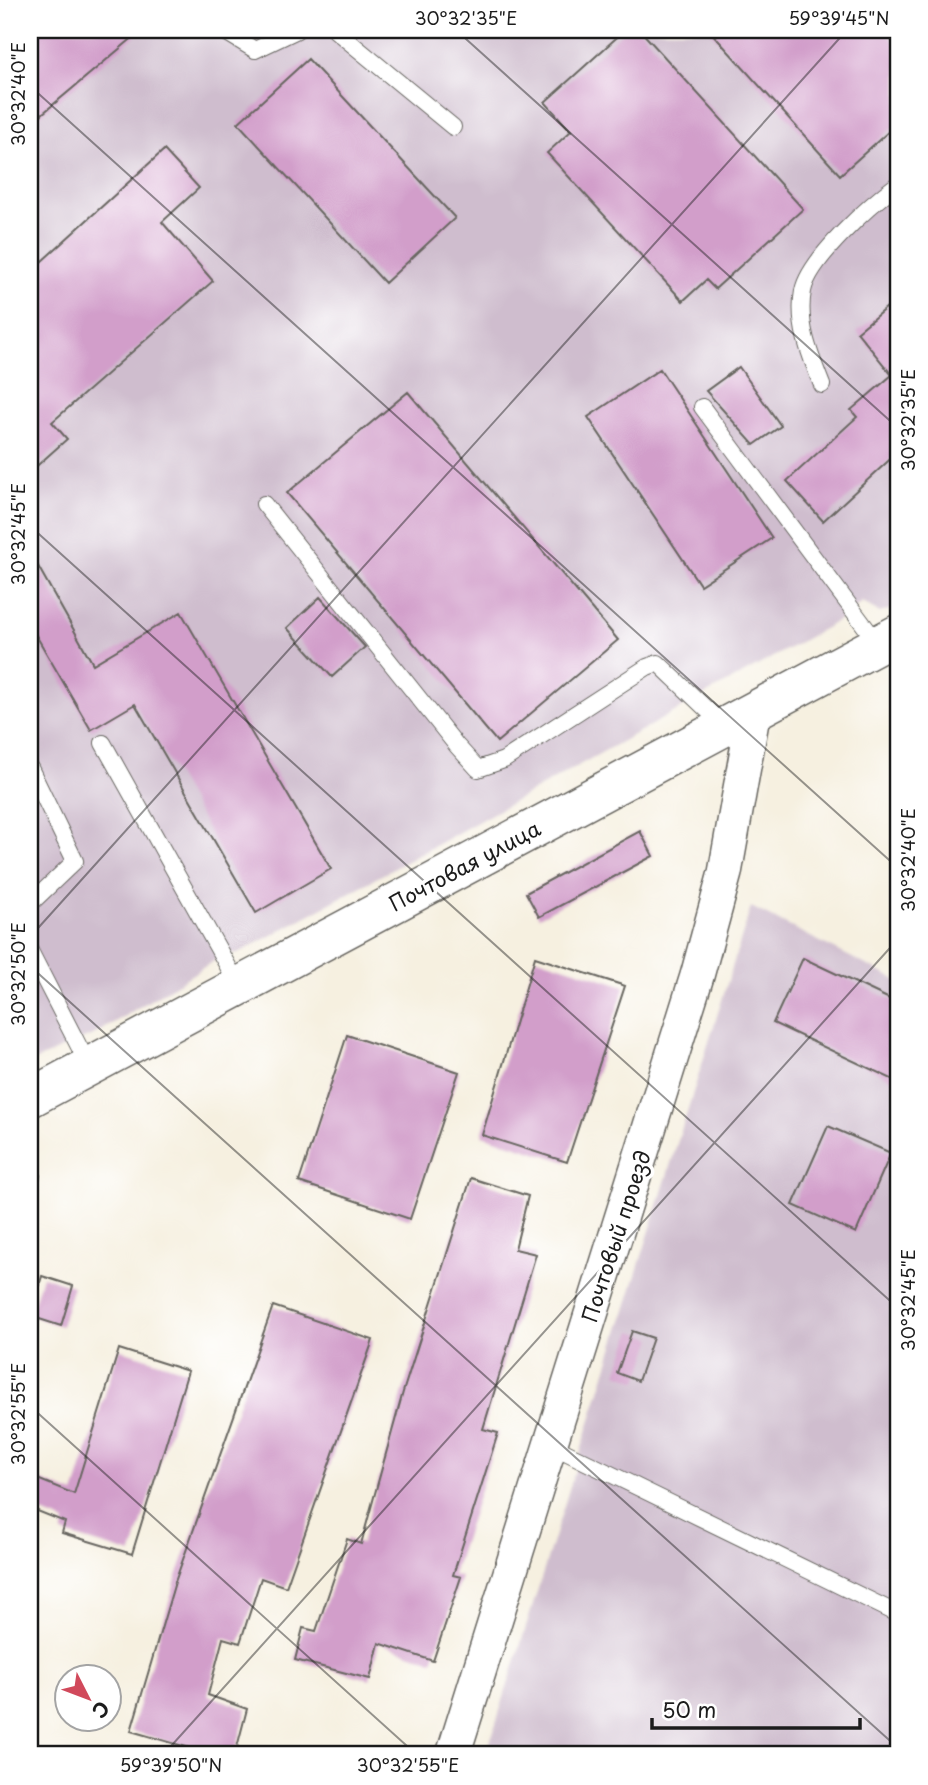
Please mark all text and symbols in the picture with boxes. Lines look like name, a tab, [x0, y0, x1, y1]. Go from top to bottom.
text: 30°32'35"E	[415, 4, 517, 31]
text: 59°39'45"N	[788, 4, 890, 31]
text: 30°32'40"E	[4, 42, 31, 146]
text: 30°32'35"E	[894, 369, 921, 471]
text: 30°32'45"E	[4, 483, 31, 585]
text: 30°32'40"E	[894, 808, 921, 912]
street label: Почтовая улица	[382, 811, 546, 919]
text: 30°32'50"E	[4, 922, 31, 1026]
street label: Почтовый проезд	[572, 1146, 658, 1326]
text: 30°32'45"E	[894, 1249, 921, 1351]
text: 30°32'55"E	[4, 1363, 31, 1465]
north arrow	[52, 1662, 122, 1732]
scale bar	[652, 1687, 860, 1731]
text: 50 m	[662, 1693, 716, 1725]
text: С	[86, 1695, 117, 1725]
text: 59°39'50"N	[120, 1751, 222, 1778]
text: 30°32'55"E	[357, 1751, 459, 1778]

